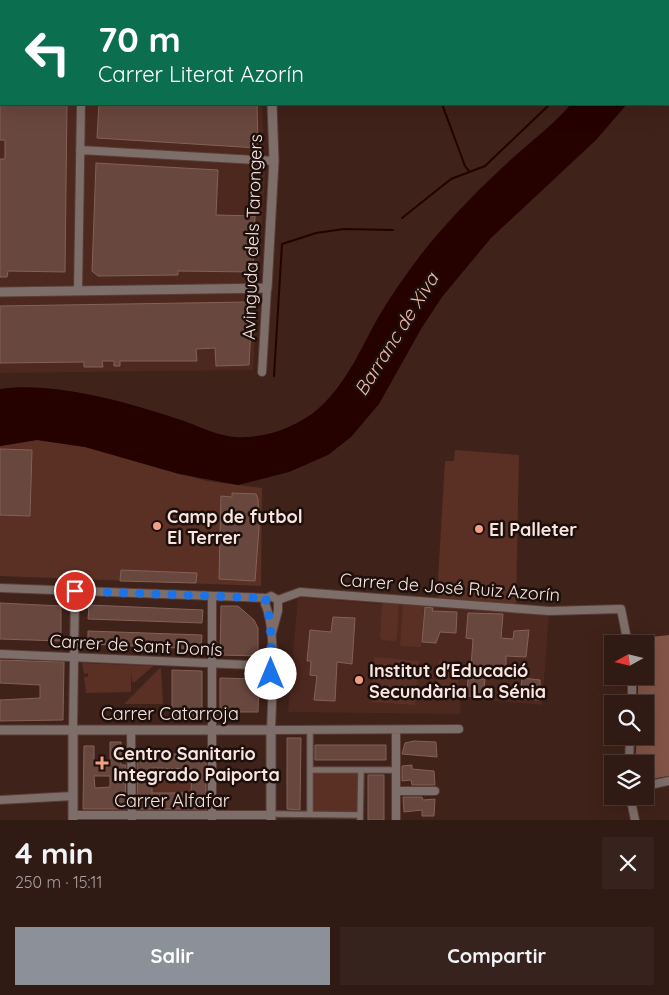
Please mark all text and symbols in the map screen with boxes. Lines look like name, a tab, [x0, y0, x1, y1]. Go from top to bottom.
text: 70 m	[98, 17, 181, 61]
icon: left	[15, 20, 80, 85]
text: Carrer Literat Azorín	[98, 60, 304, 88]
street label: Avinguda dels Tarongers	[237, 134, 267, 340]
water label: Barranc de Xiva	[349, 267, 444, 400]
place label: Camp de futbol El Terrer	[167, 505, 303, 549]
place label: El Palleter	[489, 518, 577, 541]
marker: Camp de futbol El Terrer	[151, 520, 163, 532]
marker: El Palleter	[473, 523, 485, 535]
street label: Carrer de José Ruiz Azorín	[339, 568, 561, 606]
pin	[54, 570, 96, 612]
icon: arrive	[61, 577, 89, 605]
street label: Carrer de Sant Donís	[49, 629, 223, 661]
north arrow	[604, 635, 654, 685]
map controls	[604, 635, 654, 805]
position arrow	[244, 647, 296, 699]
place label: Institut d'Educació Secundària La Sénia	[369, 659, 546, 703]
marker: Institut d'Educació Secundària La Sénia	[353, 674, 365, 686]
button: search	[604, 695, 654, 745]
street label: Carrer Catarroja	[101, 702, 239, 725]
place label: Centro Sanitario Integrado Paiporta	[113, 742, 280, 786]
button: layers	[604, 755, 654, 805]
marker: Centro Sanitario Integrado Paiporta	[95, 756, 109, 770]
street label: Carrer Alfafar	[114, 789, 230, 812]
text: 4 min	[15, 834, 94, 872]
button: close	[602, 837, 654, 889]
text: 250 m · 15:11	[15, 872, 102, 892]
button: Salir	[15, 927, 330, 985]
button: Compartir	[340, 927, 654, 985]

